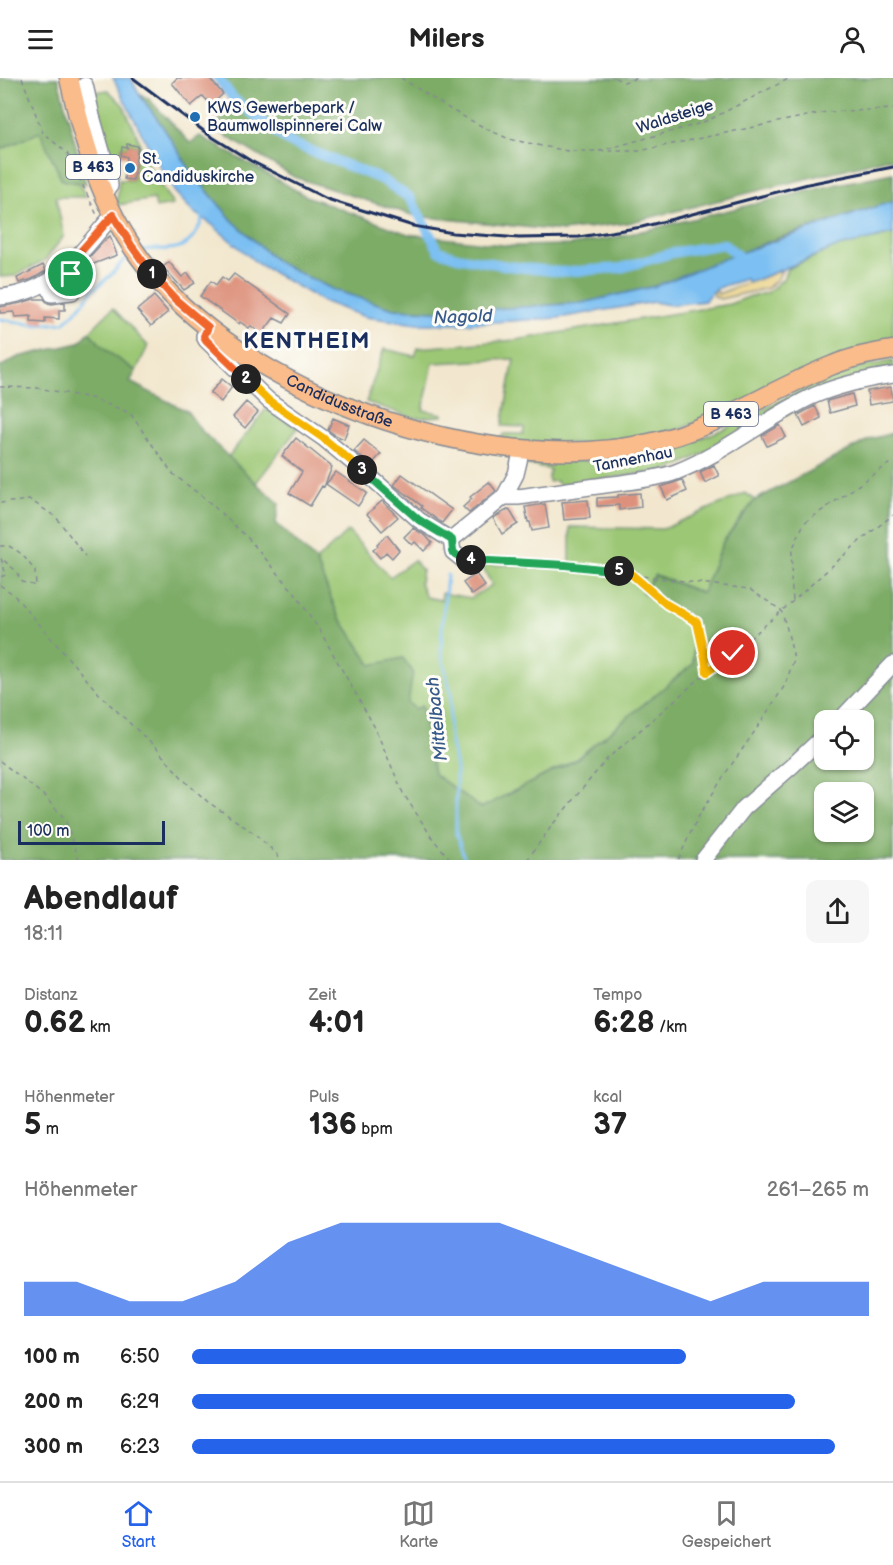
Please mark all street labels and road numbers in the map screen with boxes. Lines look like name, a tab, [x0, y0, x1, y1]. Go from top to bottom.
street label: Waldsteige	[634, 95, 716, 138]
road number: B 463	[66, 155, 120, 179]
street label: Candidusstraße	[283, 370, 396, 432]
road number: B 463	[704, 402, 758, 426]
street label: Tannenhau	[592, 443, 674, 477]

